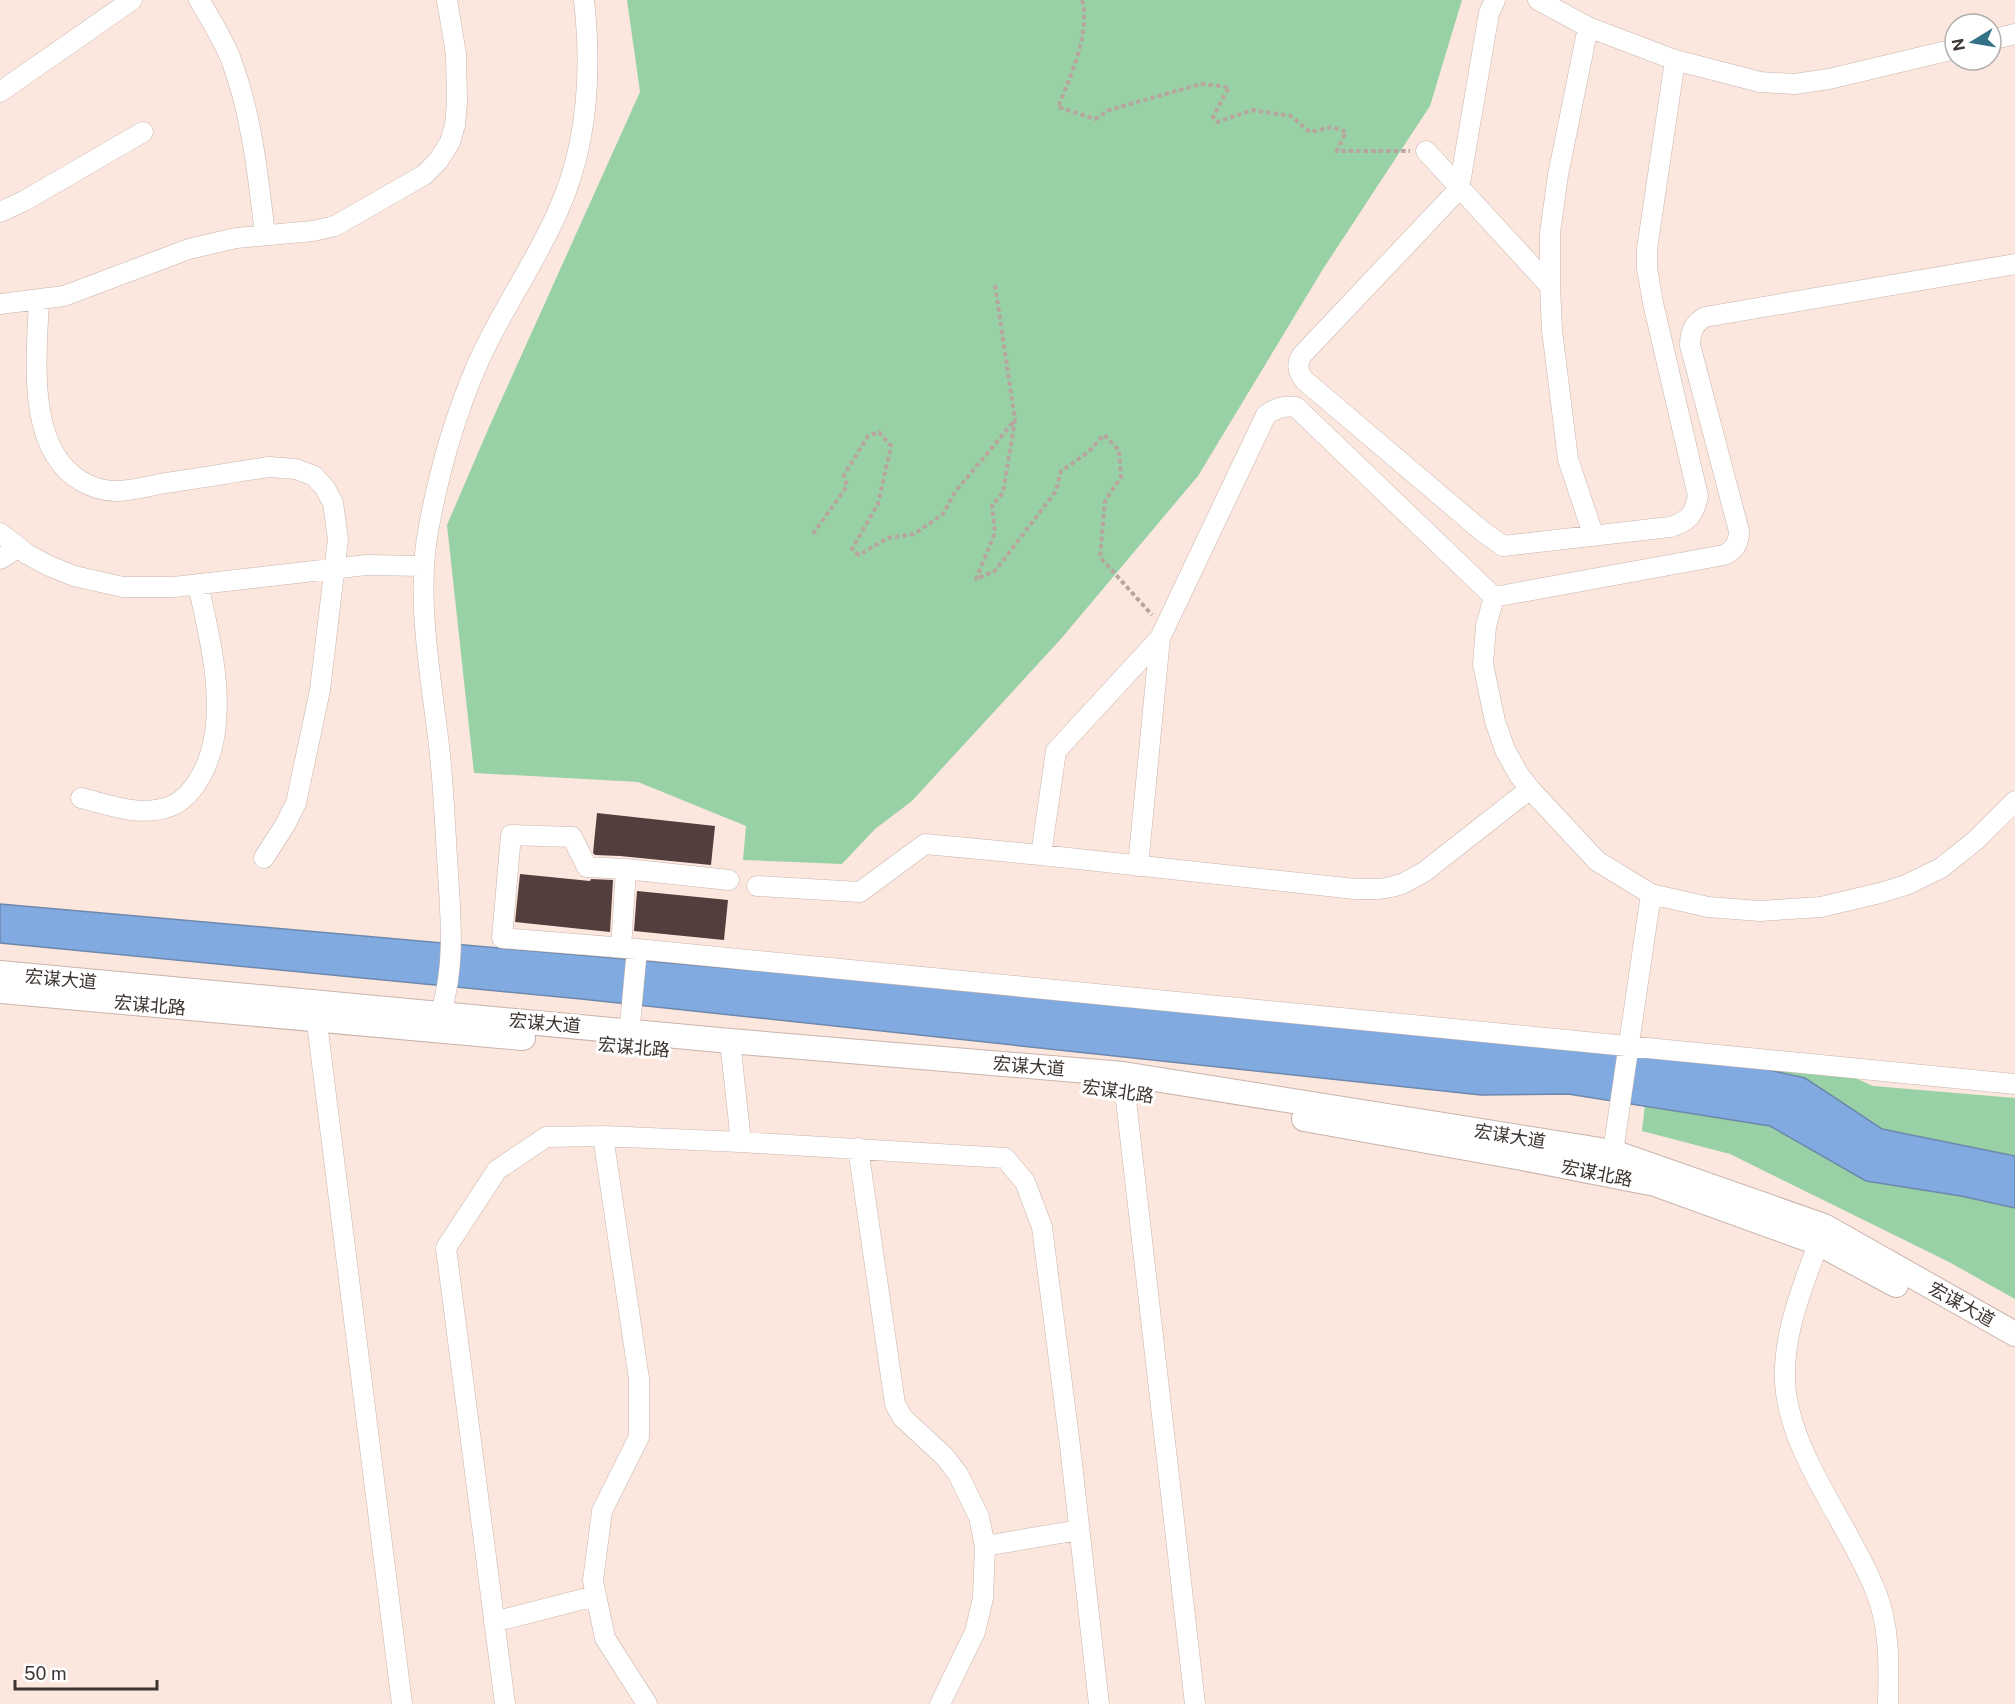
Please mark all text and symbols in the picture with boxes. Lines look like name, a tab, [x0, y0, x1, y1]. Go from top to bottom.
north arrow	[1943, 12, 2003, 72]
text: N	[1948, 37, 1969, 53]
street label: 宏谋大道	[24, 965, 98, 993]
street label: 宏谋北路	[113, 991, 187, 1019]
street label: 宏谋大道	[508, 1009, 582, 1037]
street label: 宏谋北路	[597, 1033, 671, 1061]
street label: 宏谋大道	[992, 1052, 1066, 1080]
street label: 宏谋北路	[1081, 1076, 1155, 1106]
street label: 宏谋大道	[1473, 1120, 1547, 1152]
street label: 宏谋北路	[1560, 1156, 1634, 1190]
street label: 宏谋大道	[1925, 1277, 1999, 1331]
scale bar	[15, 1653, 158, 1691]
text: 50 m	[24, 1663, 67, 1684]

